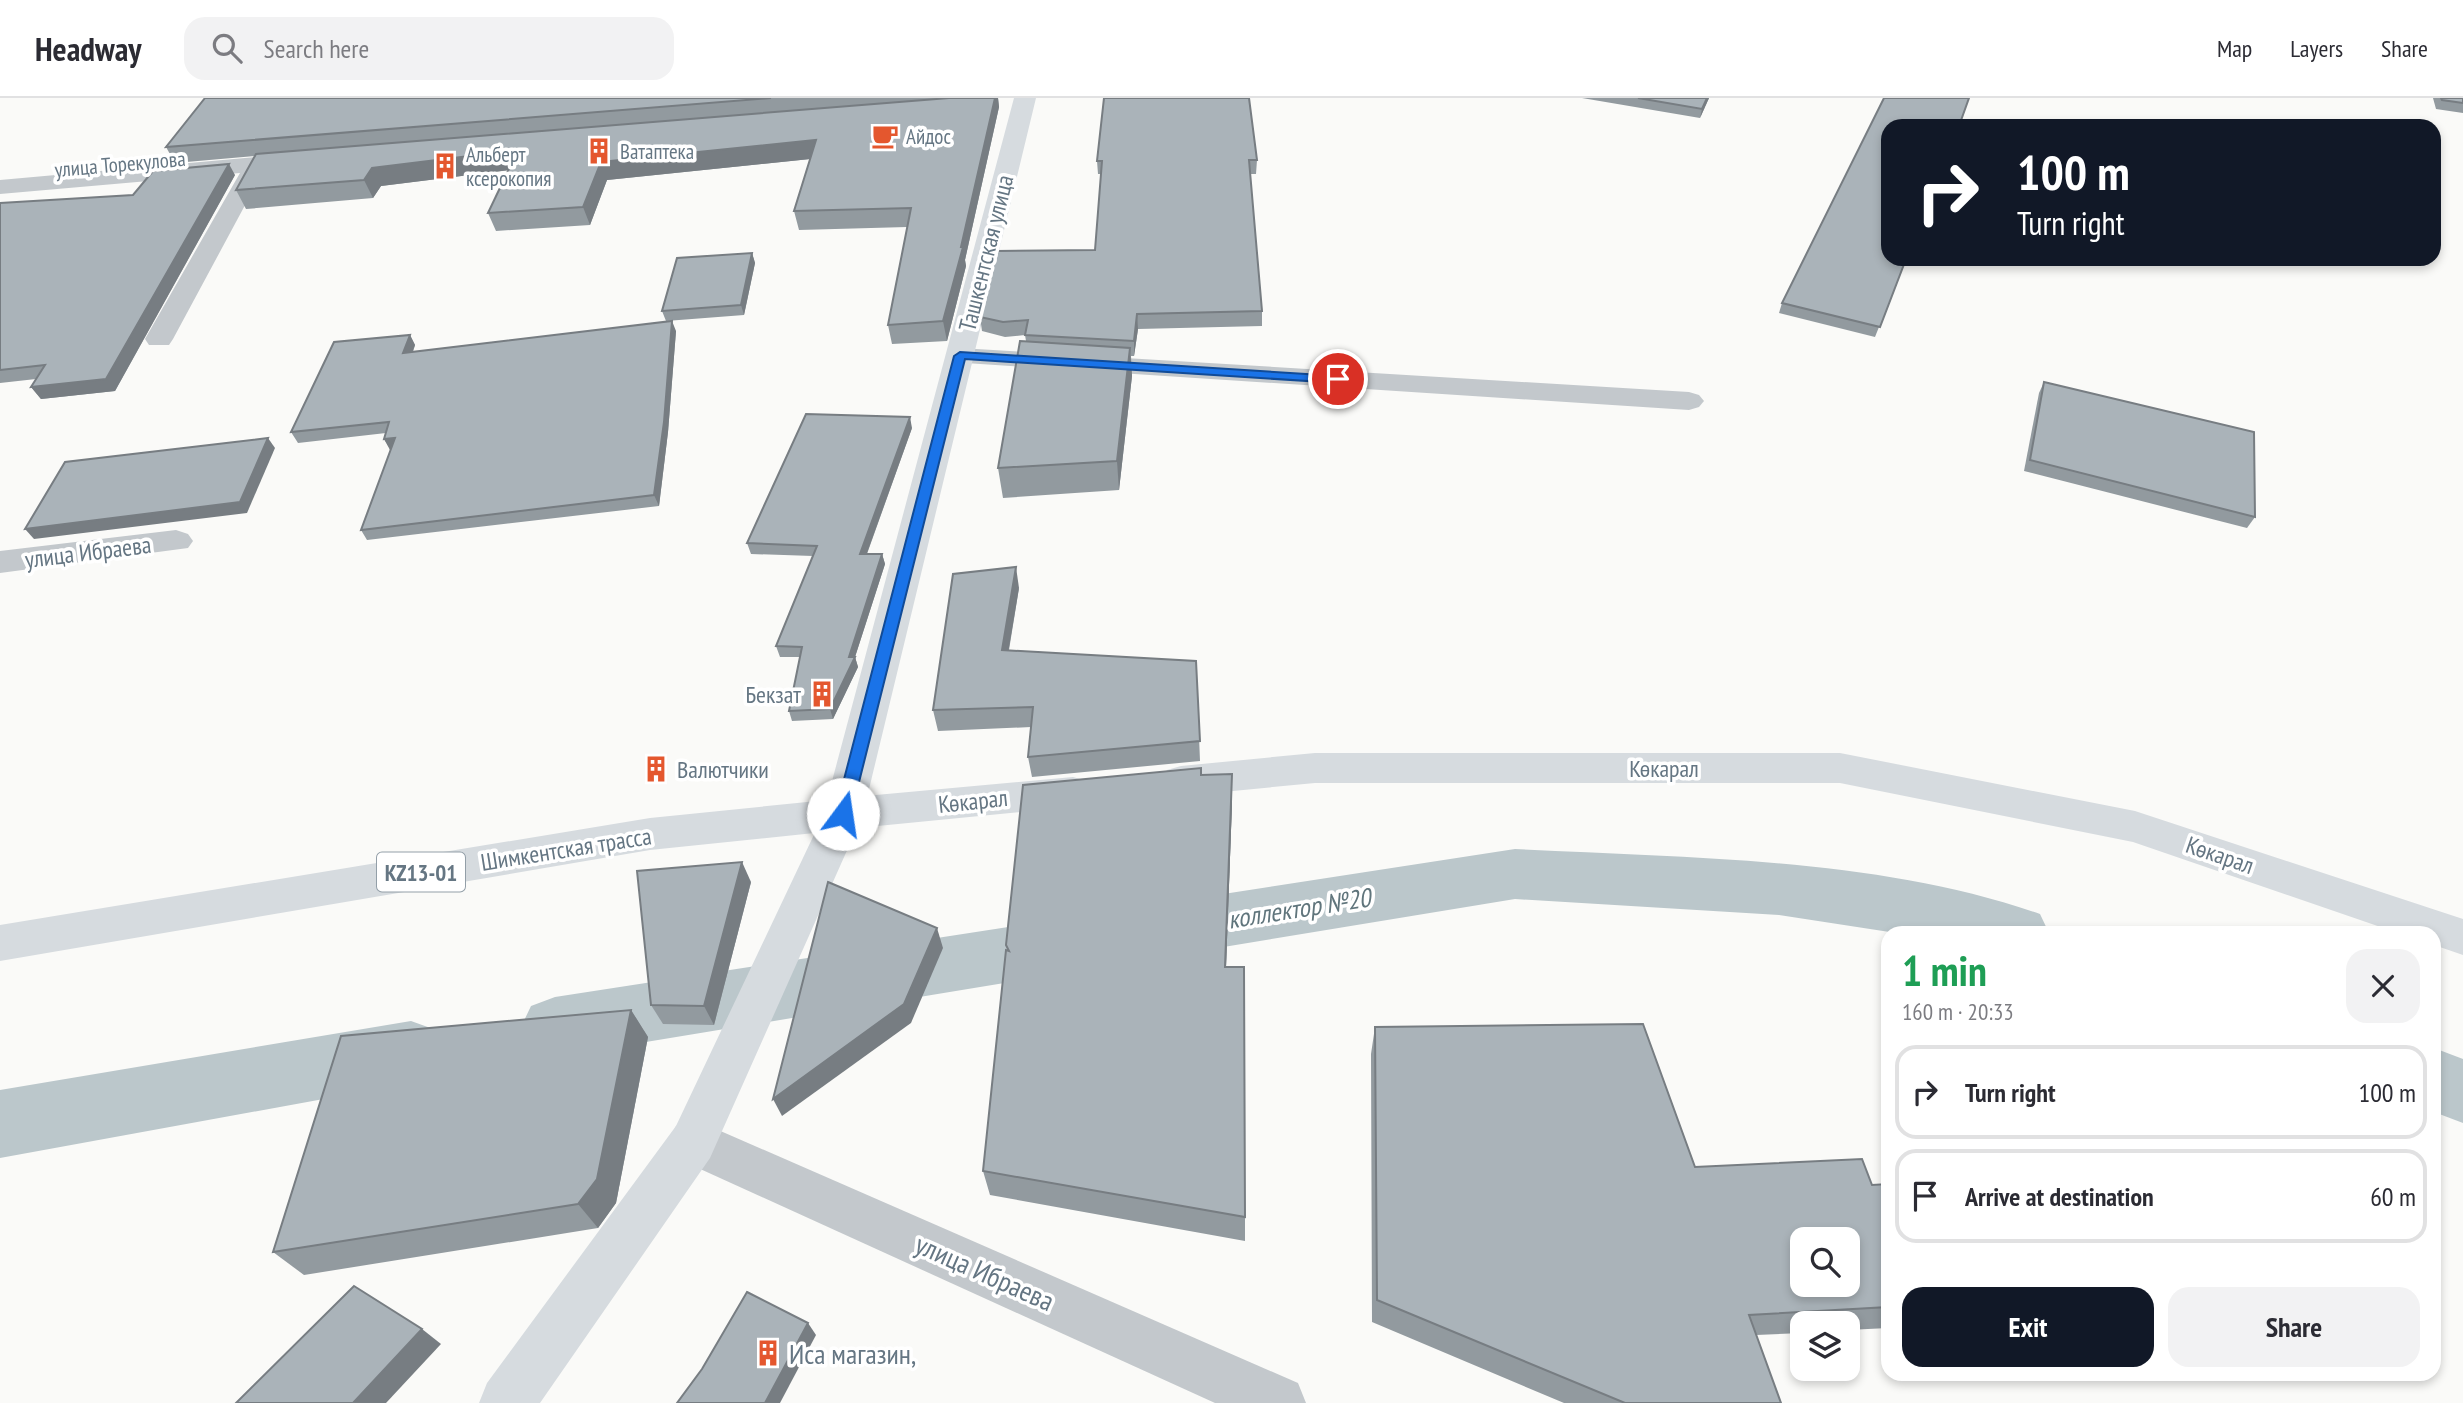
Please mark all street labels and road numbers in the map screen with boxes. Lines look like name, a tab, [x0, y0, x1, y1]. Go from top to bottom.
street label: улица Торекулова	[53, 145, 187, 183]
street label: Ташкентская улица	[952, 172, 1020, 334]
street label: улица Ибраева	[23, 529, 153, 575]
street label: Көкарал	[1629, 753, 1699, 784]
street label: Көкарал	[937, 782, 1009, 820]
street label: Шимкентская трасса	[478, 820, 654, 878]
street label: Көкарал	[2182, 829, 2258, 881]
road number: KZ13-01	[377, 852, 465, 892]
street label: улица Ибраева	[910, 1225, 1060, 1319]

